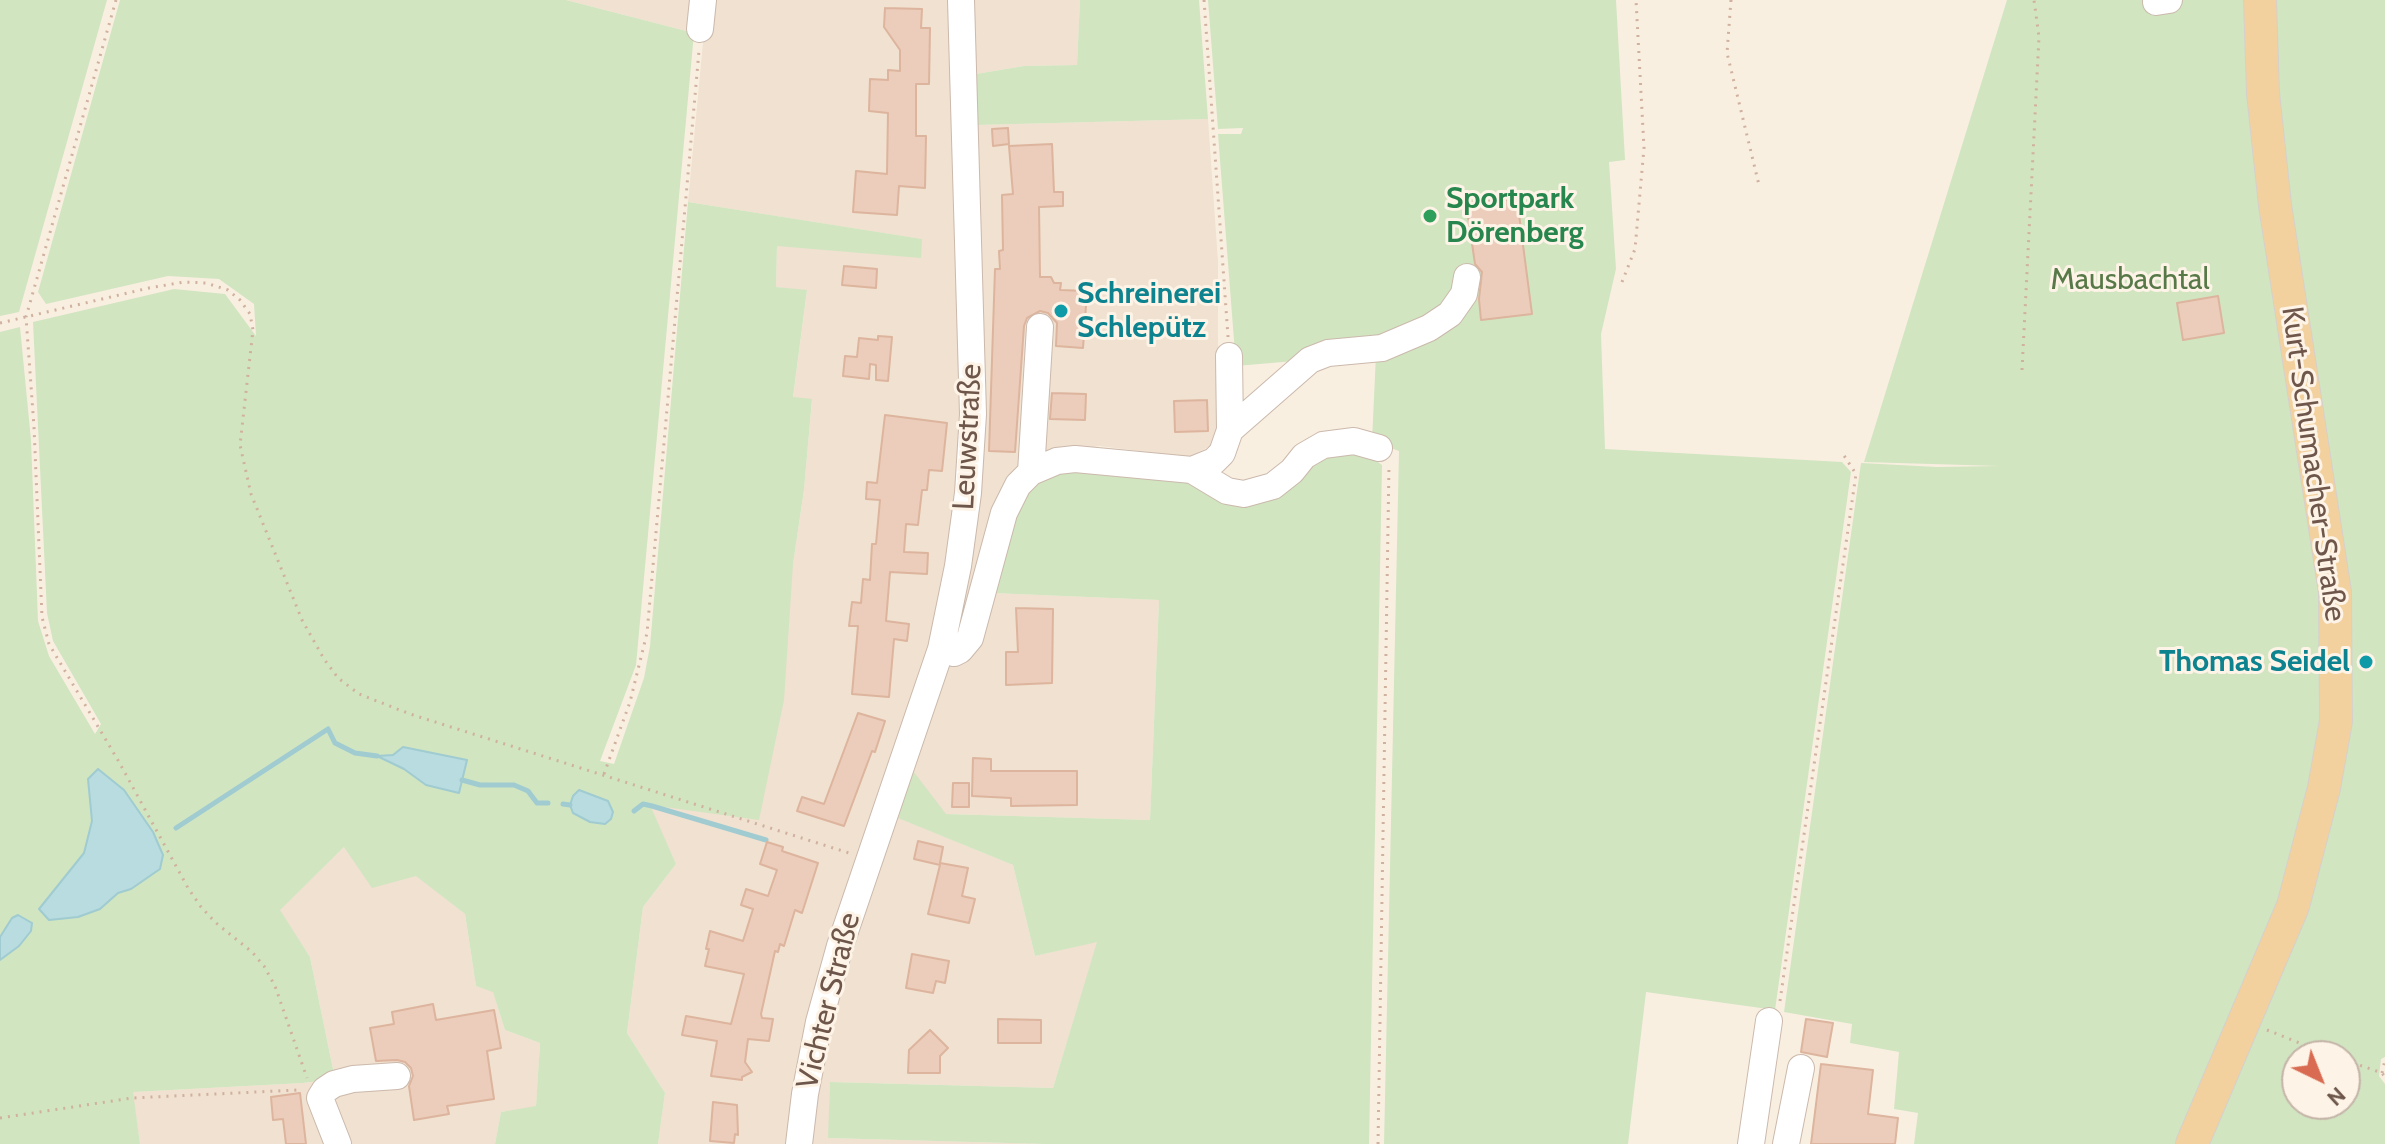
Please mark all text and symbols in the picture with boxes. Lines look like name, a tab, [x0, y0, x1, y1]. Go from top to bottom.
place label: Sportpark Dörenberg	[1446, 181, 1584, 252]
marker: Sportpark Dörenberg	[1421, 207, 1439, 225]
park label: Mausbachtal	[2051, 262, 2209, 298]
place label: Schreinerei Schlepütz	[1077, 276, 1221, 346]
marker: Schreinerei Schlepütz	[1052, 302, 1070, 320]
street label: Kurt-Schumacher-Straße	[2273, 304, 2353, 624]
street label: Leuwstraße	[946, 363, 990, 511]
place label: Thomas Seidel	[2159, 644, 2350, 680]
marker: Thomas Seidel	[2357, 653, 2375, 671]
street label: Vichter Straße	[790, 909, 868, 1093]
north arrow	[2281, 1040, 2361, 1120]
text: N	[2321, 1081, 2351, 1112]

